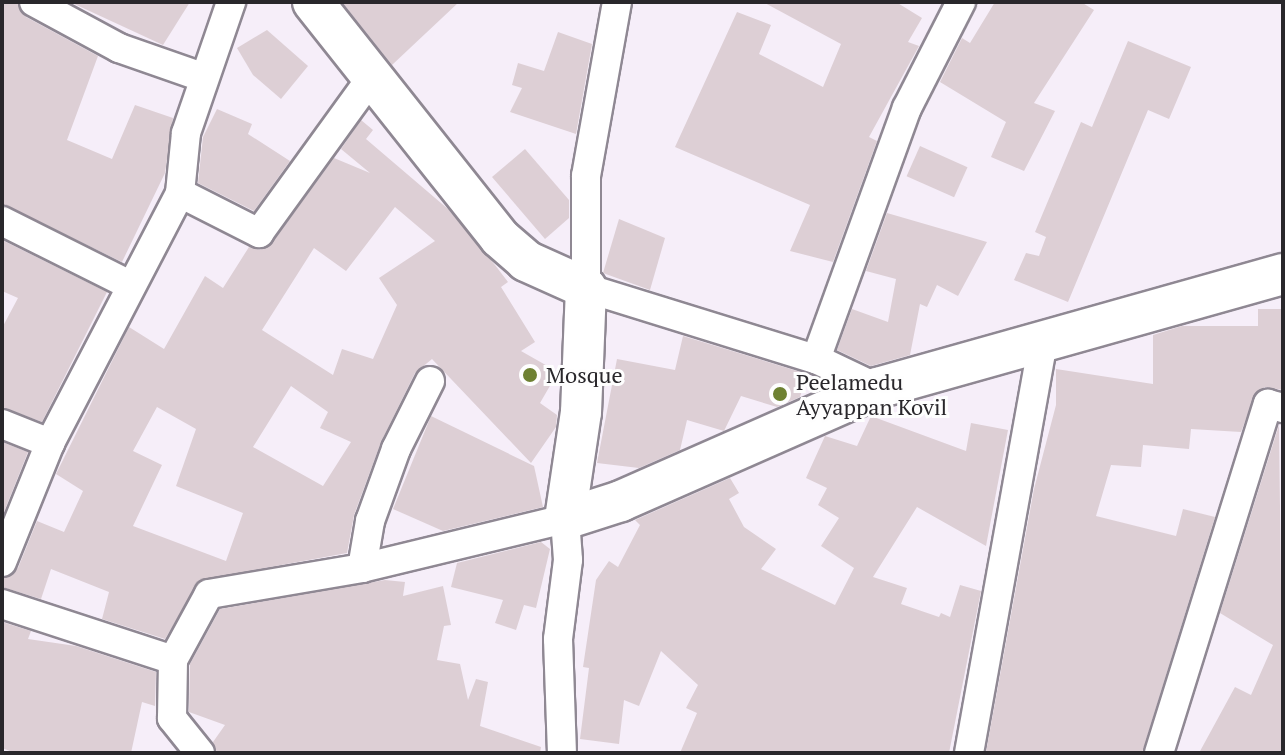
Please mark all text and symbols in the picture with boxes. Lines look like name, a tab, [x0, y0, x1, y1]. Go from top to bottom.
place label: Mosque	[546, 362, 623, 388]
marker: Mosque	[521, 366, 539, 384]
place label: Peelamedu Ayyappan Kovil	[796, 368, 947, 420]
marker: Peelamedu Ayyappan Kovil	[771, 385, 789, 403]

